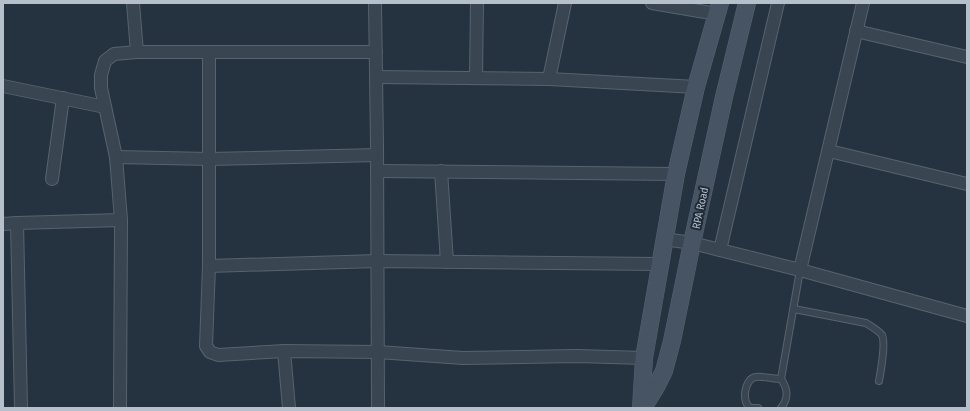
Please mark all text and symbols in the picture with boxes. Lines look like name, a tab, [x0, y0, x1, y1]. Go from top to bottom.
street label: RPA Road	[690, 186, 711, 230]

